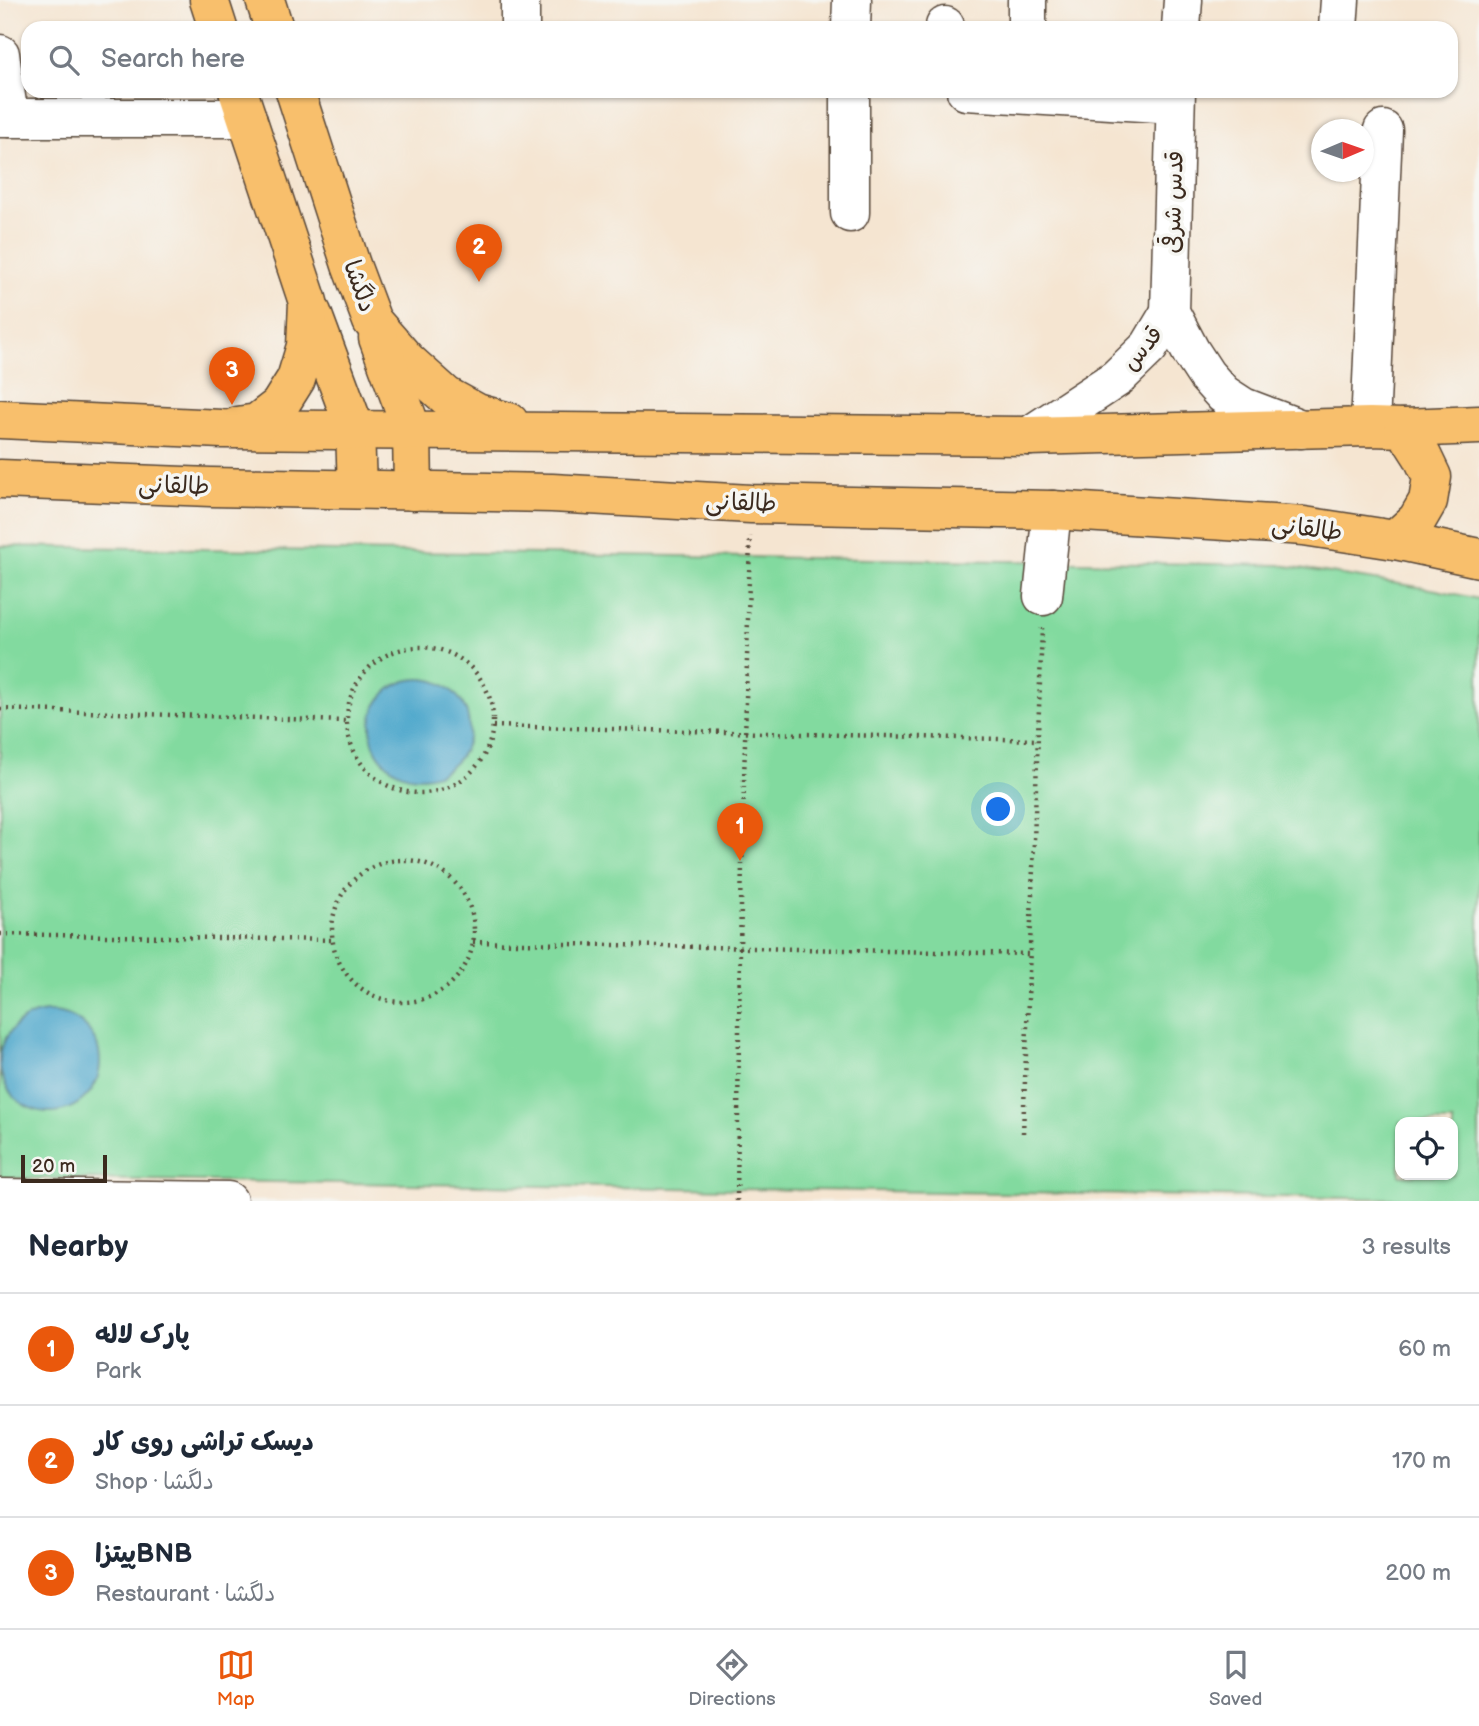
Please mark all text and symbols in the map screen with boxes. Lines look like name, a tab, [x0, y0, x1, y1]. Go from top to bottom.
search box	[21, 21, 1458, 98]
icon: search	[45, 41, 83, 79]
text: Search here	[101, 44, 245, 75]
north arrow	[1311, 119, 1374, 182]
street label: قدس شرقی	[1156, 150, 1190, 254]
pin: 2	[456, 224, 502, 282]
street label: دلگشا	[337, 256, 382, 316]
street label: قدس	[1116, 320, 1169, 377]
pin: 3	[209, 347, 255, 405]
street label: طالقانی	[138, 470, 210, 501]
street label: طالقانی	[705, 487, 777, 518]
street label: طالقانی	[1270, 510, 1344, 547]
your location	[981, 792, 1015, 826]
pin: 1	[717, 803, 763, 861]
map controls	[1395, 1117, 1458, 1180]
button: locate	[1395, 1117, 1458, 1180]
scale bar	[21, 1152, 107, 1184]
text: 20 m	[32, 1155, 75, 1178]
text: Nearby	[28, 1229, 128, 1265]
text: 3 results	[1362, 1233, 1451, 1261]
text: پارک لاله	[95, 1320, 190, 1351]
text: 1	[46, 1335, 56, 1363]
text: 60 m	[1398, 1335, 1451, 1363]
text: Park	[95, 1357, 141, 1385]
text: دیسک تراشی روی کار	[95, 1427, 314, 1458]
text: 2	[44, 1447, 58, 1475]
text: 170 m	[1392, 1447, 1451, 1475]
text: Shop · دلگشا	[95, 1468, 214, 1496]
text: پیتزاBNB	[95, 1539, 192, 1570]
text: 3	[44, 1559, 58, 1587]
text: 200 m	[1385, 1559, 1451, 1587]
text: Restaurant · دلگشا	[95, 1580, 275, 1608]
tab: Map	[217, 1646, 255, 1711]
tab: Directions	[688, 1646, 776, 1711]
tab: Saved	[1209, 1646, 1262, 1711]

